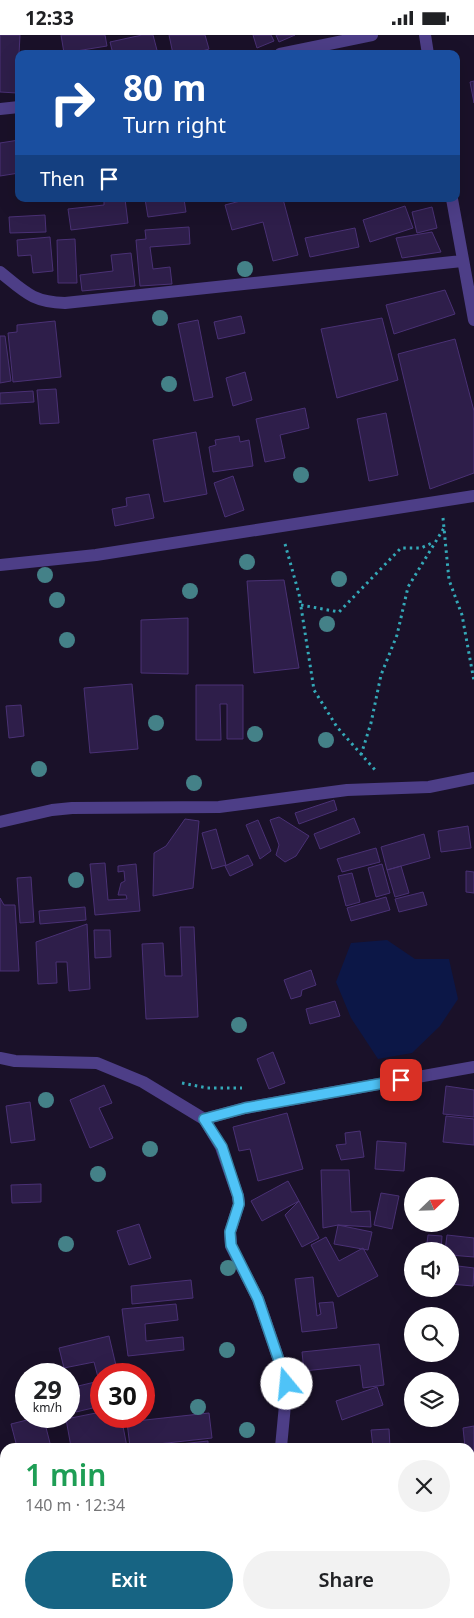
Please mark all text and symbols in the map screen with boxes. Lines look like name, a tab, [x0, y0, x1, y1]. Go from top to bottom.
text: 12:33	[25, 5, 74, 31]
text: 80 m	[123, 64, 206, 111]
icon: right	[40, 70, 105, 135]
text: Turn right	[123, 109, 226, 139]
icon: arrive	[95, 165, 123, 193]
text: Then	[40, 166, 85, 192]
pin	[380, 1059, 422, 1101]
icon: arrive	[387, 1066, 415, 1094]
north arrow	[404, 1177, 459, 1233]
map controls	[404, 1177, 459, 1427]
button: sound	[404, 1242, 459, 1297]
button: search	[404, 1307, 459, 1362]
position arrow	[260, 1357, 312, 1409]
speed limit sign: 30	[90, 1363, 155, 1428]
text: 29	[33, 1372, 62, 1406]
button: layers	[404, 1372, 459, 1427]
text: km/h	[33, 1399, 62, 1416]
text: 1 min	[25, 1454, 106, 1495]
button: close	[398, 1460, 450, 1512]
text: 140 m · 12:34	[25, 1494, 125, 1516]
button: Exit	[25, 1551, 233, 1609]
button: Share	[243, 1551, 450, 1609]

